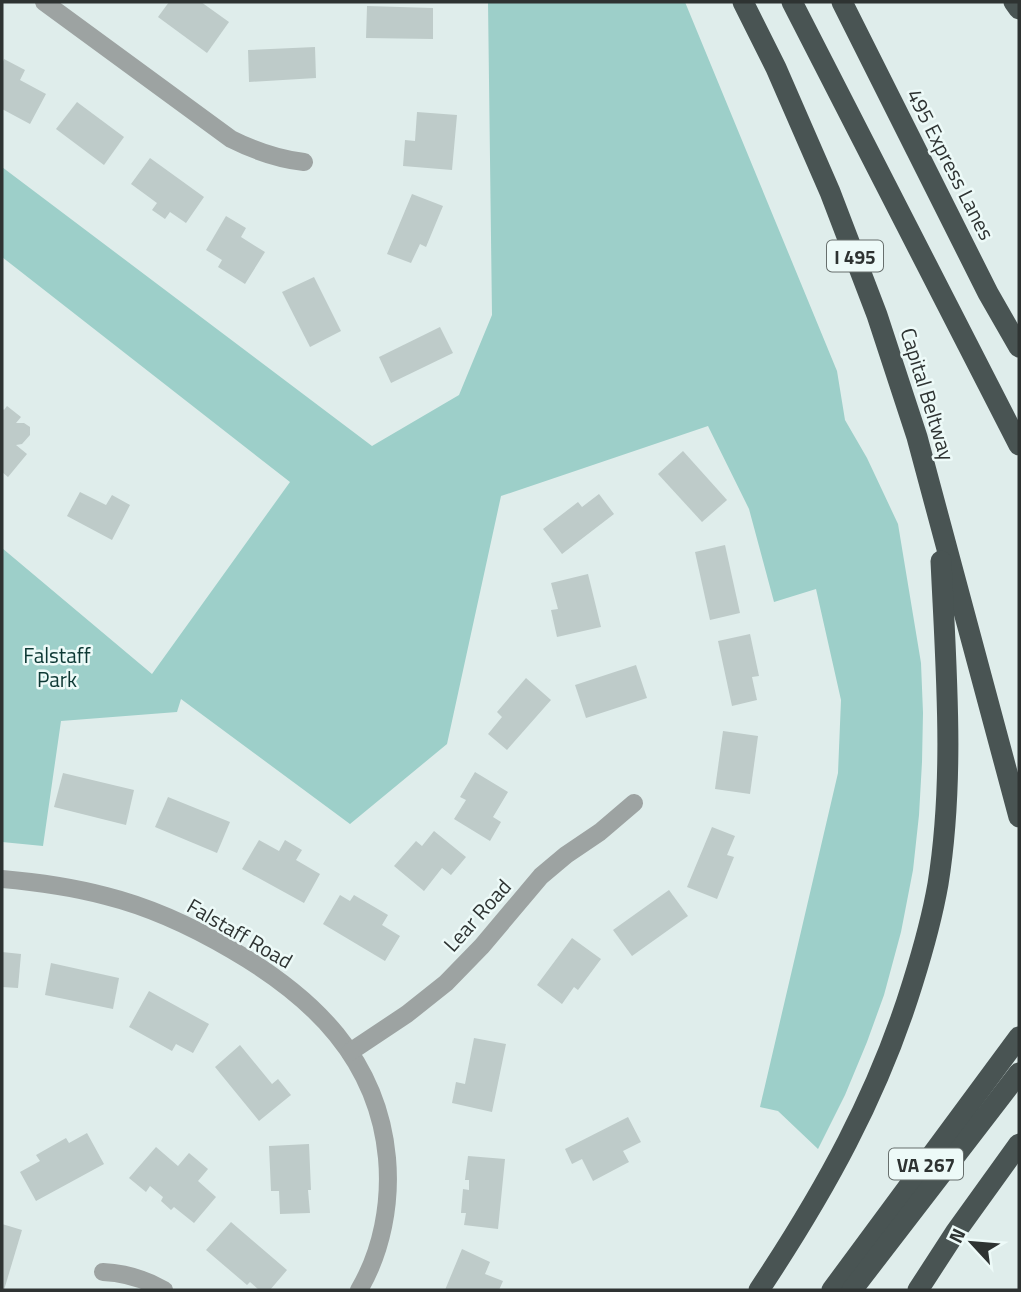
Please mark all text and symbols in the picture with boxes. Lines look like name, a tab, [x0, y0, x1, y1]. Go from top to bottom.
street label: 495 Express Lanes	[899, 83, 1003, 245]
road number: I 495	[827, 240, 883, 272]
street label: Capital Beltway	[893, 324, 963, 464]
park label: Falstaff Park	[23, 639, 91, 695]
street label: Lear Road	[436, 871, 518, 959]
street label: Falstaff Road	[181, 890, 299, 976]
road number: VA 267	[889, 1148, 963, 1180]
north arrow	[937, 1208, 1007, 1278]
text: N	[940, 1223, 972, 1248]

